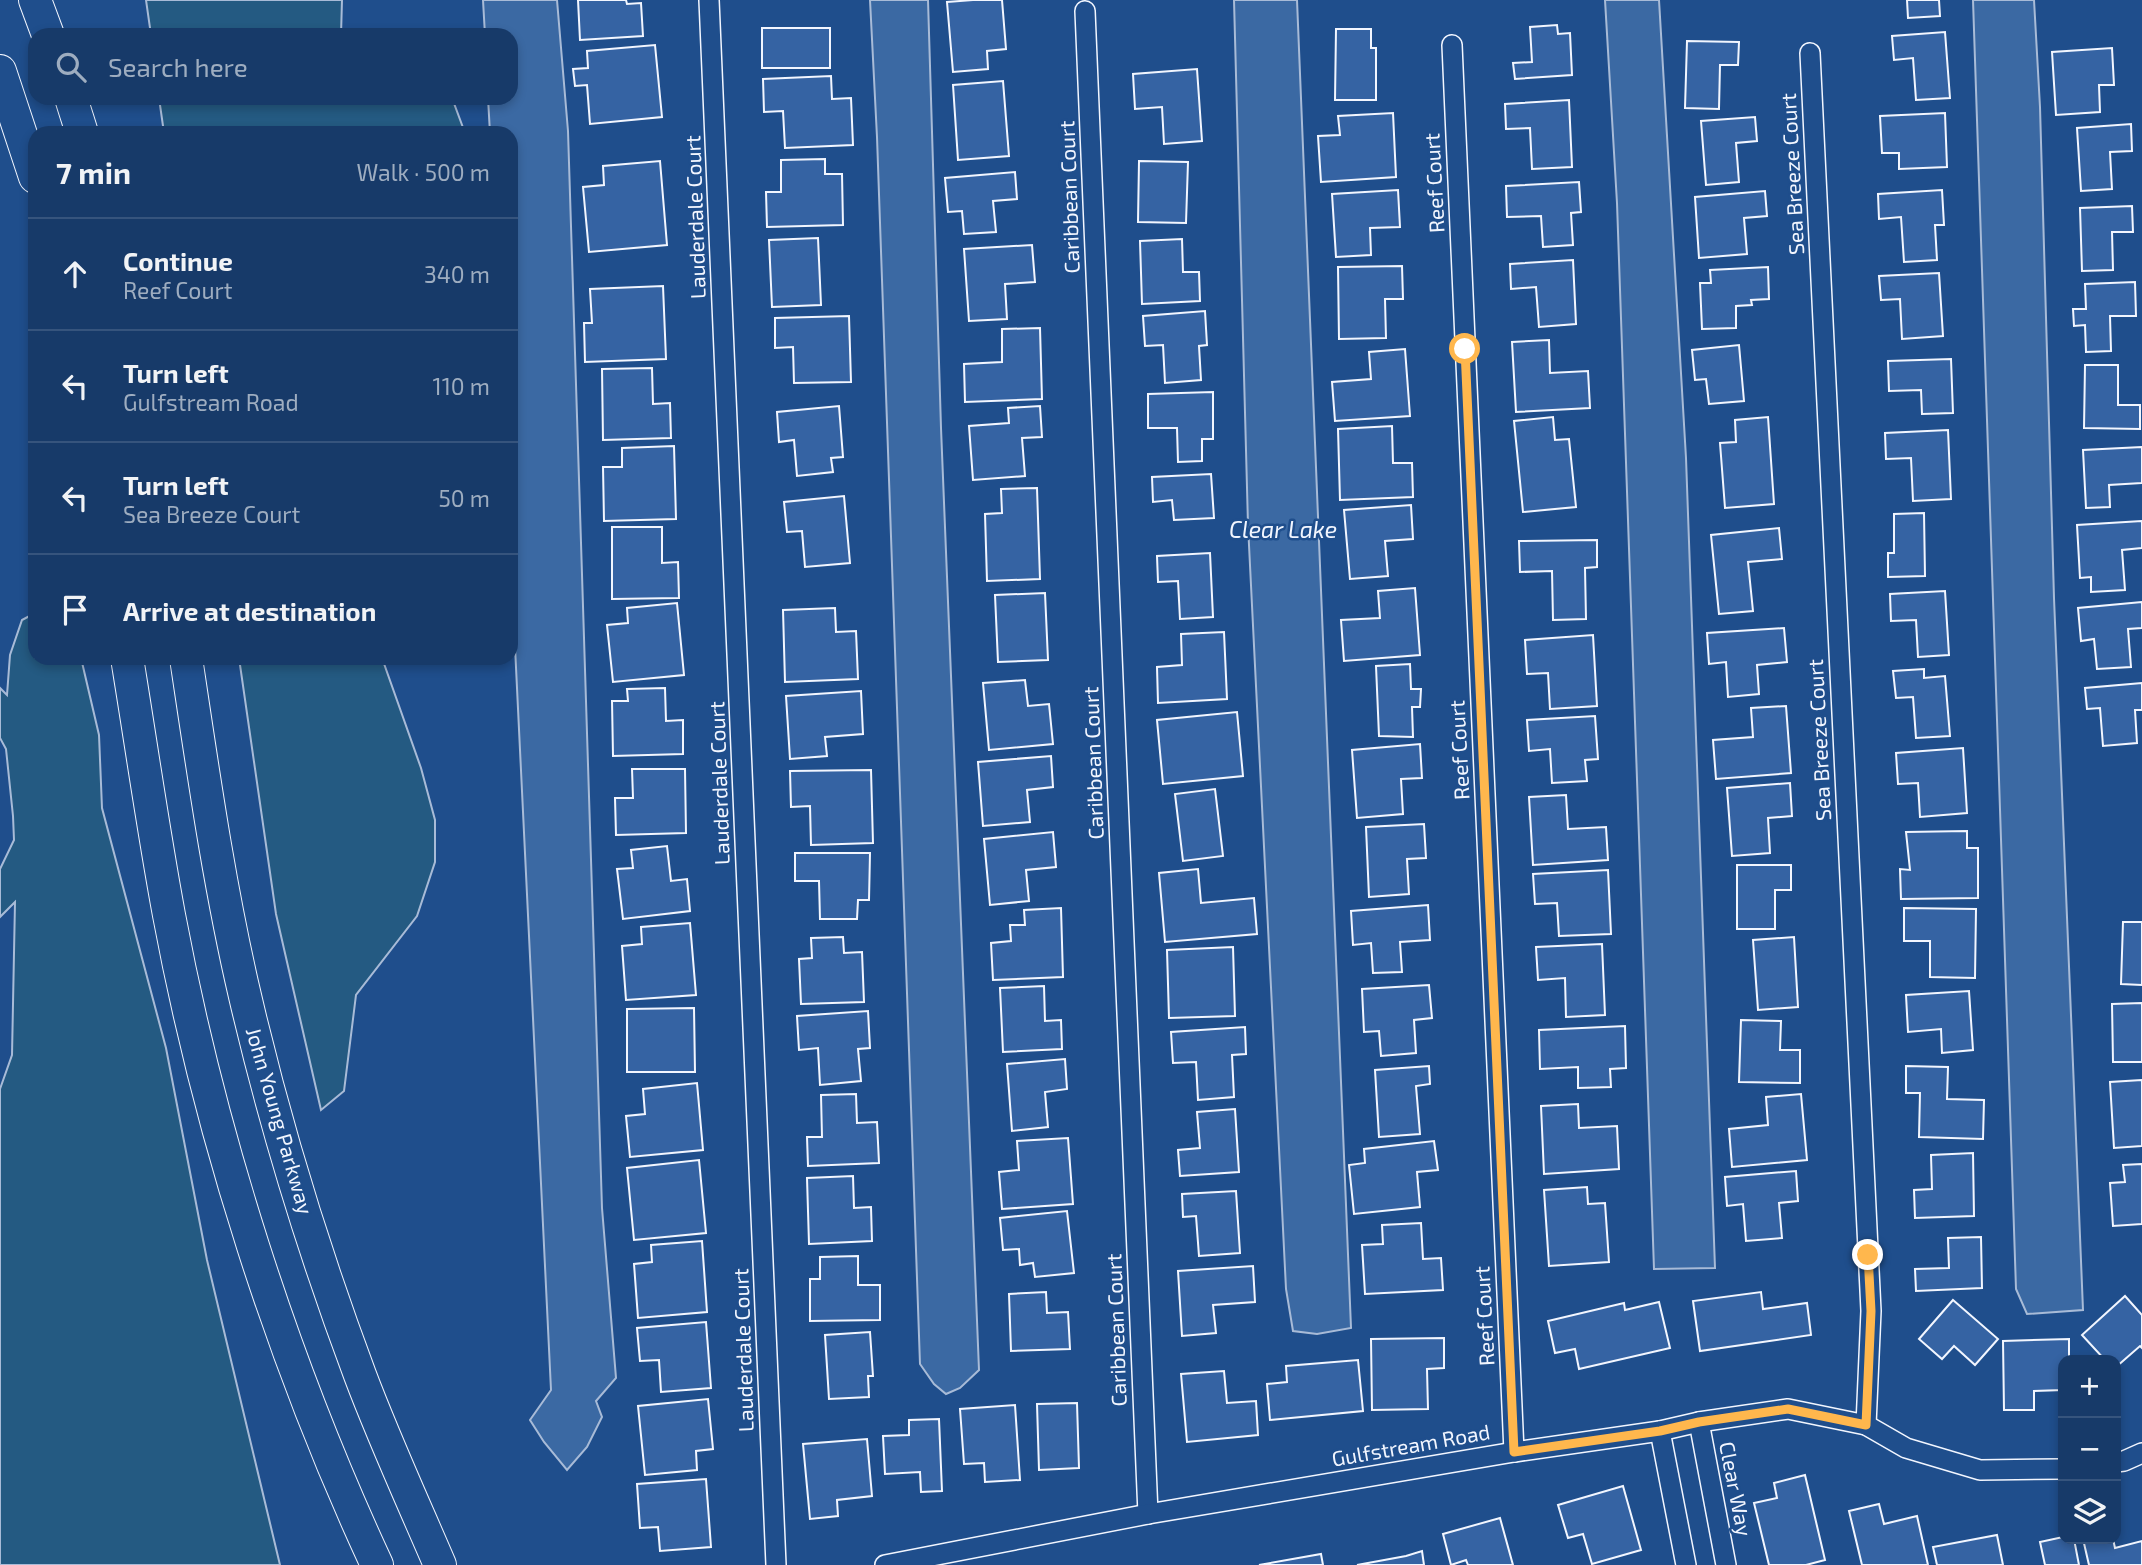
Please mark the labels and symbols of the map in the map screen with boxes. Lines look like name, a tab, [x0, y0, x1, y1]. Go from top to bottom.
street label: Sea Breeze Court	[1775, 93, 1808, 256]
street label: Caribbean Court	[1053, 120, 1084, 274]
street label: Reef Court	[1418, 133, 1449, 234]
street label: Lauderdale Court	[679, 135, 710, 299]
route start	[1449, 333, 1480, 364]
water label: Clear Lake	[1229, 515, 1337, 543]
street label: Sea Breeze Court	[1802, 659, 1835, 822]
street label: Caribbean Court	[1077, 686, 1108, 840]
street label: Reef Court	[1443, 700, 1474, 801]
street label: Lauderdale Court	[703, 701, 734, 865]
street label: John Young Parkway	[242, 1024, 319, 1217]
route end	[1852, 1239, 1883, 1270]
street label: Caribbean Court	[1100, 1253, 1131, 1407]
street label: Reef Court	[1468, 1266, 1499, 1367]
street label: Lauderdale Court	[727, 1268, 758, 1432]
street label: Gulfstream Road	[1330, 1418, 1492, 1471]
street label: Clear Way	[1715, 1439, 1758, 1538]

